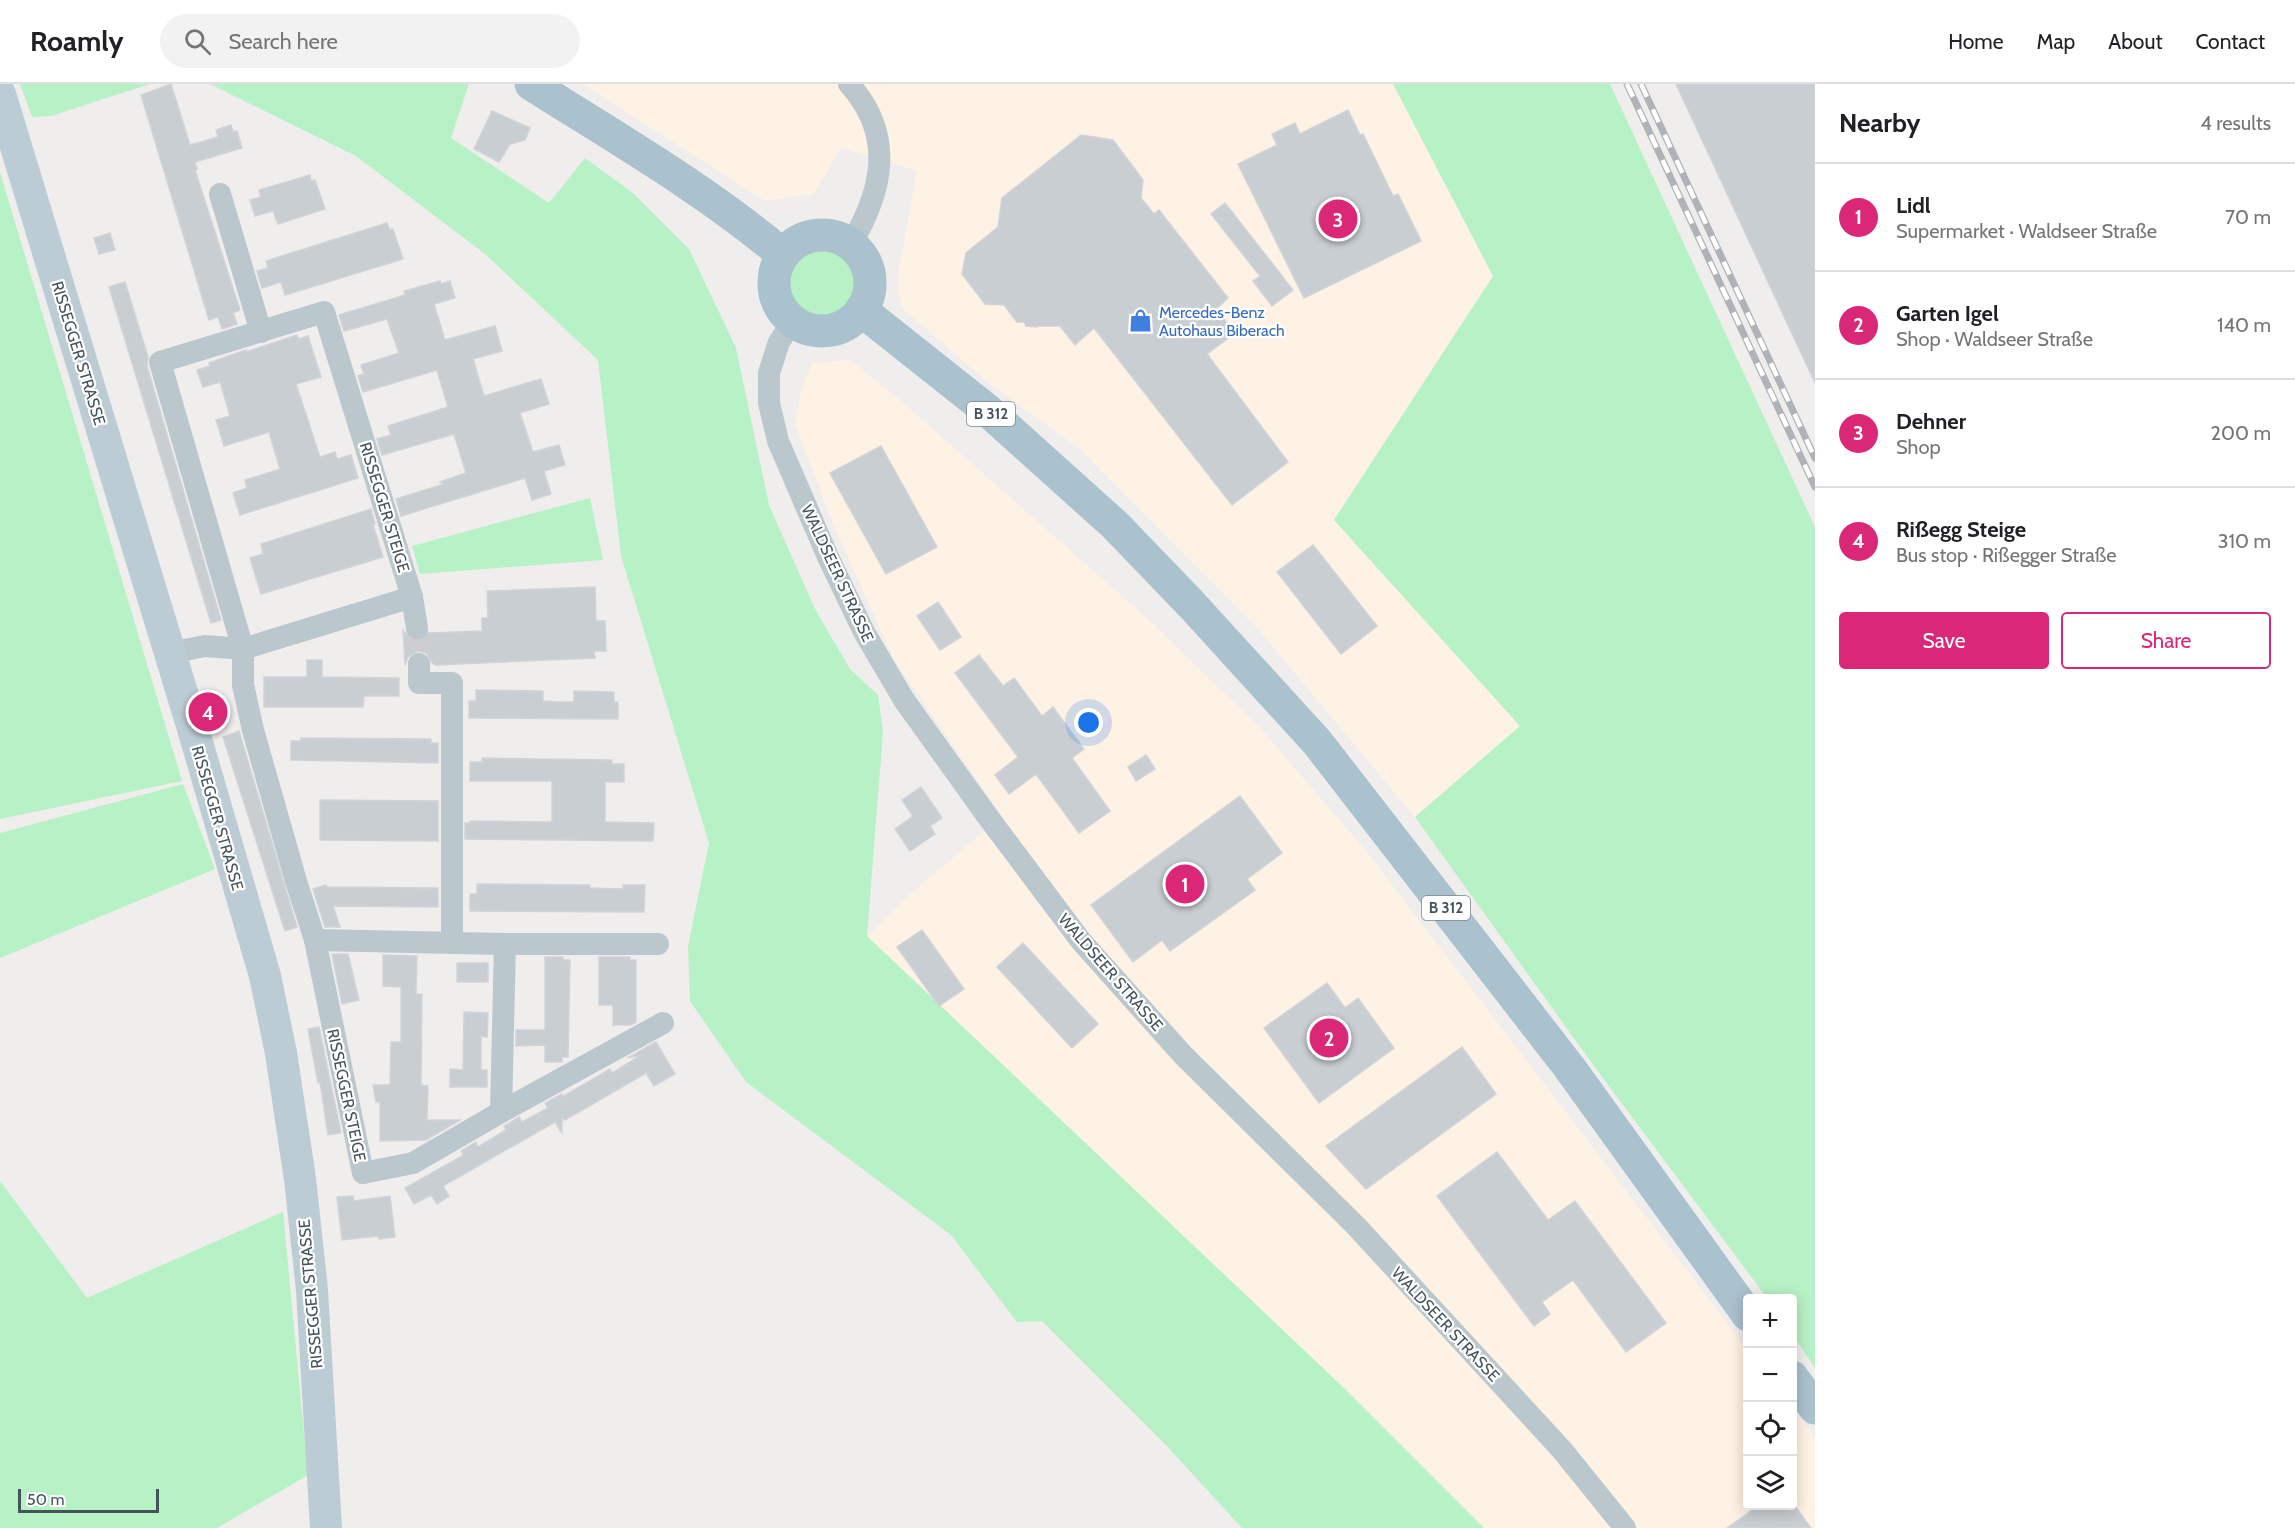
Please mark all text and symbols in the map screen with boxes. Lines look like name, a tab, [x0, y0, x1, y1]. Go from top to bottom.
search box	[160, 14, 580, 68]
text: Roamly	[30, 24, 124, 58]
icon: search	[181, 25, 214, 58]
text: Search here	[229, 28, 338, 55]
text: Home	[1948, 29, 2004, 54]
text: Map	[2037, 29, 2075, 54]
text: About	[2108, 29, 2162, 54]
text: Contact	[2195, 29, 2265, 54]
text: Nearby	[1839, 107, 1920, 139]
text: 4 results	[2200, 111, 2271, 135]
text: Lidl	[1896, 192, 1931, 219]
pin: 3	[1318, 196, 1358, 242]
text: 1	[1855, 205, 1862, 229]
text: 70 m	[2225, 205, 2271, 229]
text: Supermarket · Waldseer Straße	[1896, 219, 2157, 243]
street label: RISSEGGER STRASSE	[48, 279, 110, 428]
text: Garten Igel	[1896, 300, 1999, 327]
place label: Mercedes-Benz Autohaus Biberach	[1159, 303, 1285, 340]
shop icon: Mercedes-Benz Autohaus Biberach	[1128, 308, 1154, 334]
text: 2	[1853, 313, 1864, 337]
text: 140 m	[2217, 313, 2271, 337]
text: Shop · Waldseer Straße	[1896, 327, 2093, 351]
road number: B 312	[967, 402, 1015, 426]
text: Dehner	[1896, 408, 1966, 435]
text: 3	[1853, 421, 1864, 445]
text: 200 m	[2211, 421, 2271, 445]
text: Shop	[1896, 435, 1941, 459]
street label: RISSEGGER STEIGE	[356, 440, 413, 575]
street label: WALDSEER STRASSE	[797, 502, 878, 645]
text: Rißegg Steige	[1896, 516, 2026, 543]
text: 4	[1852, 529, 1865, 553]
text: 310 m	[2218, 529, 2271, 553]
text: Bus stop · Rißegger Straße	[1896, 543, 2116, 567]
button: Save	[1839, 612, 2049, 669]
button: Share	[2061, 612, 2271, 669]
pin: 4	[188, 690, 228, 734]
your location	[1074, 708, 1103, 737]
street label: RISSEGGER STRASSE	[188, 744, 247, 893]
pin: 1	[1166, 862, 1204, 906]
road number: B 312	[1422, 896, 1470, 920]
street label: WALDSEER STRASSE	[1054, 910, 1167, 1035]
pin: 2	[1310, 1016, 1348, 1060]
street label: RISSEGGER STEIGE	[323, 1027, 370, 1163]
street label: RISSEGGER STRASSE	[295, 1218, 326, 1369]
street label: WALDSEER STRASSE	[1388, 1263, 1504, 1386]
map controls	[1743, 1294, 1797, 1510]
button: +	[1743, 1294, 1797, 1348]
button: −	[1743, 1348, 1797, 1402]
button: locate	[1743, 1402, 1797, 1456]
button: layers	[1743, 1456, 1797, 1510]
scale bar	[18, 1486, 159, 1514]
text: 50 m	[27, 1490, 64, 1509]

